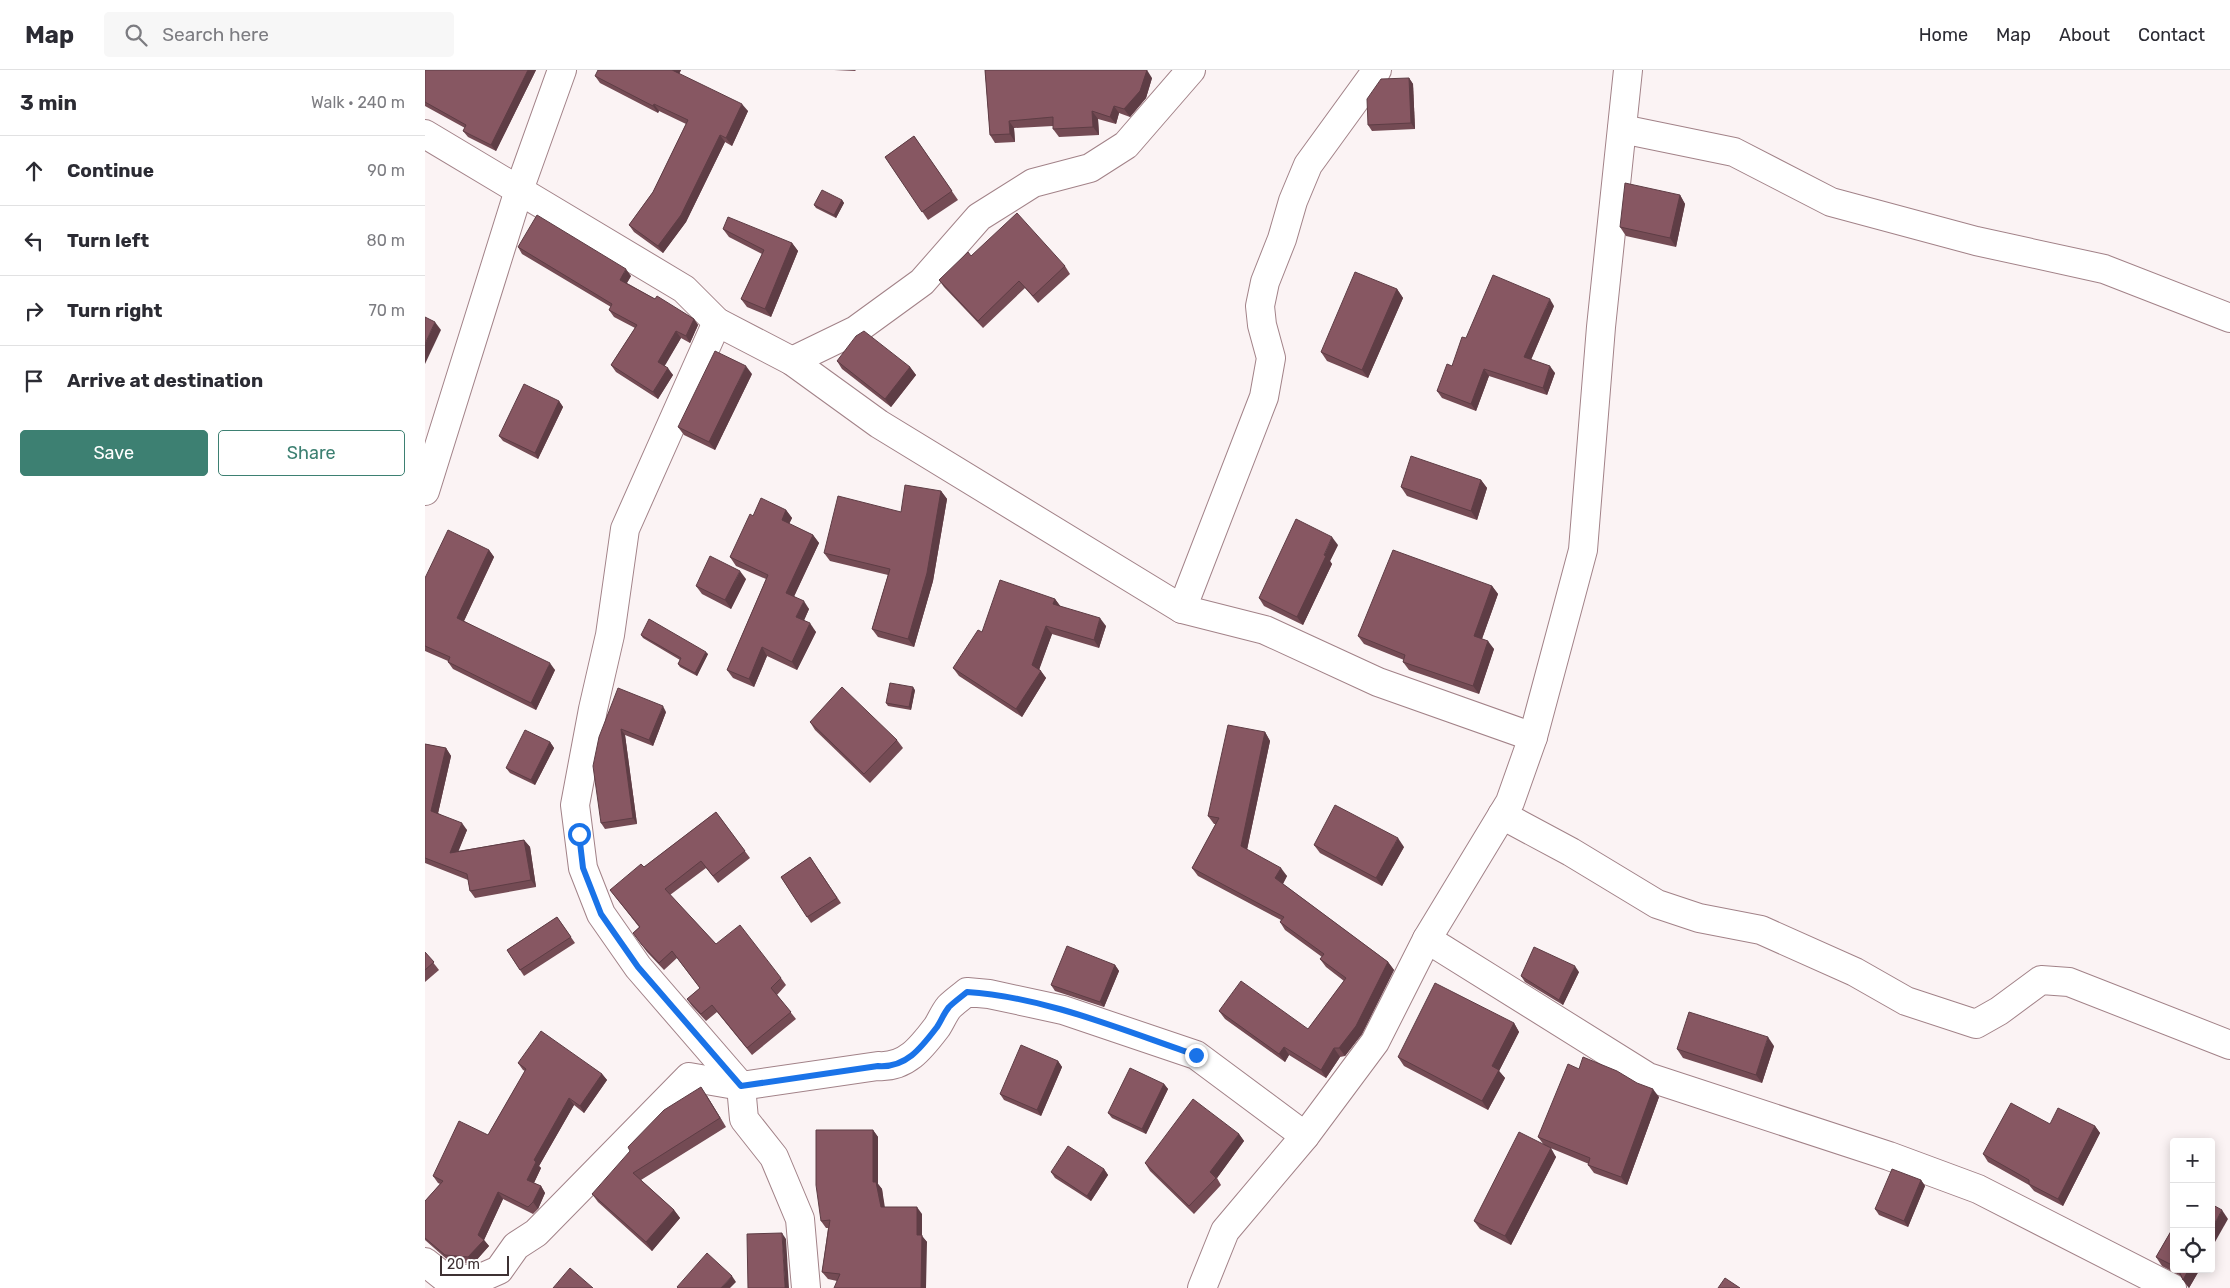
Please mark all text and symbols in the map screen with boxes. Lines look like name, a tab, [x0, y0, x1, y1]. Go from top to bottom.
search box	[104, 12, 454, 57]
text: Map	[25, 21, 74, 49]
icon: search	[122, 21, 150, 49]
text: Search here	[162, 23, 269, 46]
text: Home	[1919, 24, 1968, 46]
text: Map	[1996, 24, 2031, 46]
text: About	[2059, 24, 2110, 46]
text: Contact	[2138, 24, 2205, 46]
text: 3 min	[20, 90, 77, 115]
text: Walk · 240 m	[311, 93, 405, 112]
icon: ahead	[20, 157, 48, 185]
text: Continue	[67, 159, 154, 182]
text: 90 m	[367, 161, 405, 180]
icon: left	[20, 227, 48, 255]
text: Turn left	[67, 229, 149, 252]
text: 80 m	[367, 231, 405, 250]
icon: right	[20, 297, 48, 325]
text: Turn right	[67, 299, 162, 322]
text: 70 m	[368, 301, 405, 320]
icon: arrive	[20, 367, 48, 395]
text: Arrive at destination	[67, 369, 263, 392]
button: Save	[20, 430, 208, 476]
button: Share	[218, 430, 405, 476]
route start	[568, 823, 591, 846]
route end	[1185, 1044, 1208, 1067]
map controls	[2170, 1138, 2215, 1273]
button: +	[2170, 1138, 2215, 1183]
button: −	[2170, 1183, 2215, 1228]
button: locate	[2170, 1228, 2215, 1273]
scale bar	[440, 1253, 509, 1276]
text: 20 m	[447, 1256, 480, 1273]

